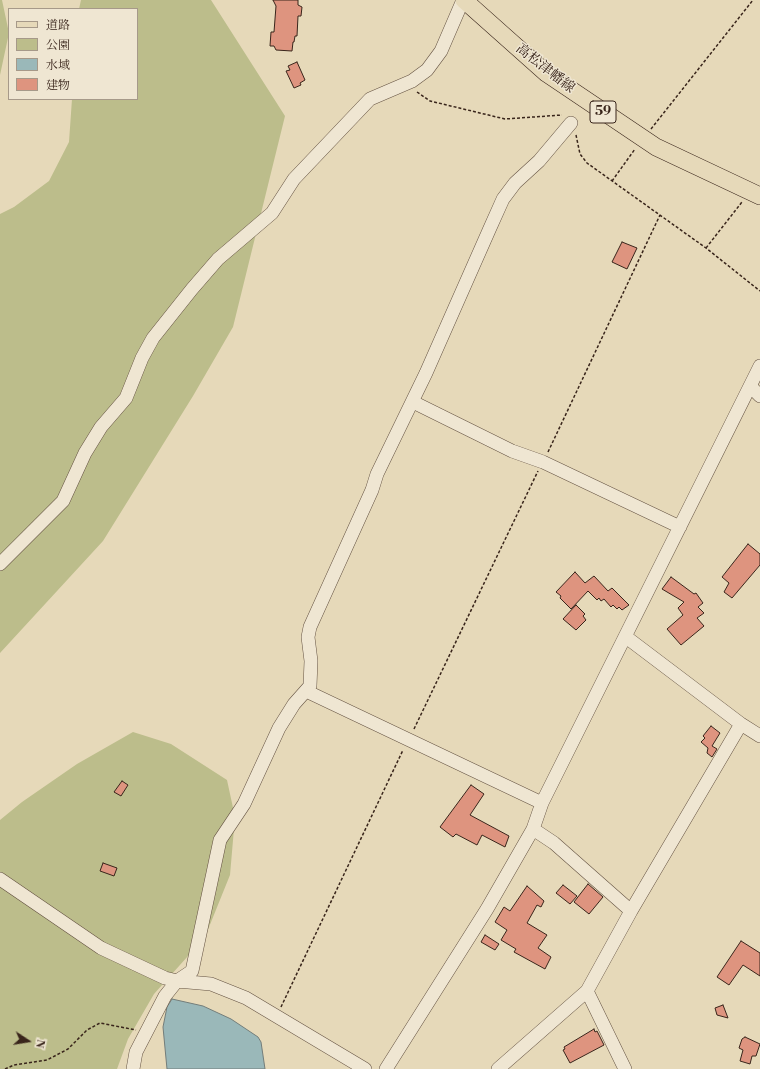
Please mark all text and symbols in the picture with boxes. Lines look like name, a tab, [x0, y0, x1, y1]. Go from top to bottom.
legend	[8, 8, 138, 100]
text: 道路	[46, 18, 70, 33]
text: 公園	[46, 38, 70, 53]
street label: 高松津幡線	[512, 41, 578, 97]
text: 水域	[46, 58, 70, 73]
text: 建物	[46, 78, 70, 93]
road number: 59	[590, 101, 616, 123]
north arrow	[8, 1021, 48, 1061]
text: N	[32, 1038, 47, 1049]

